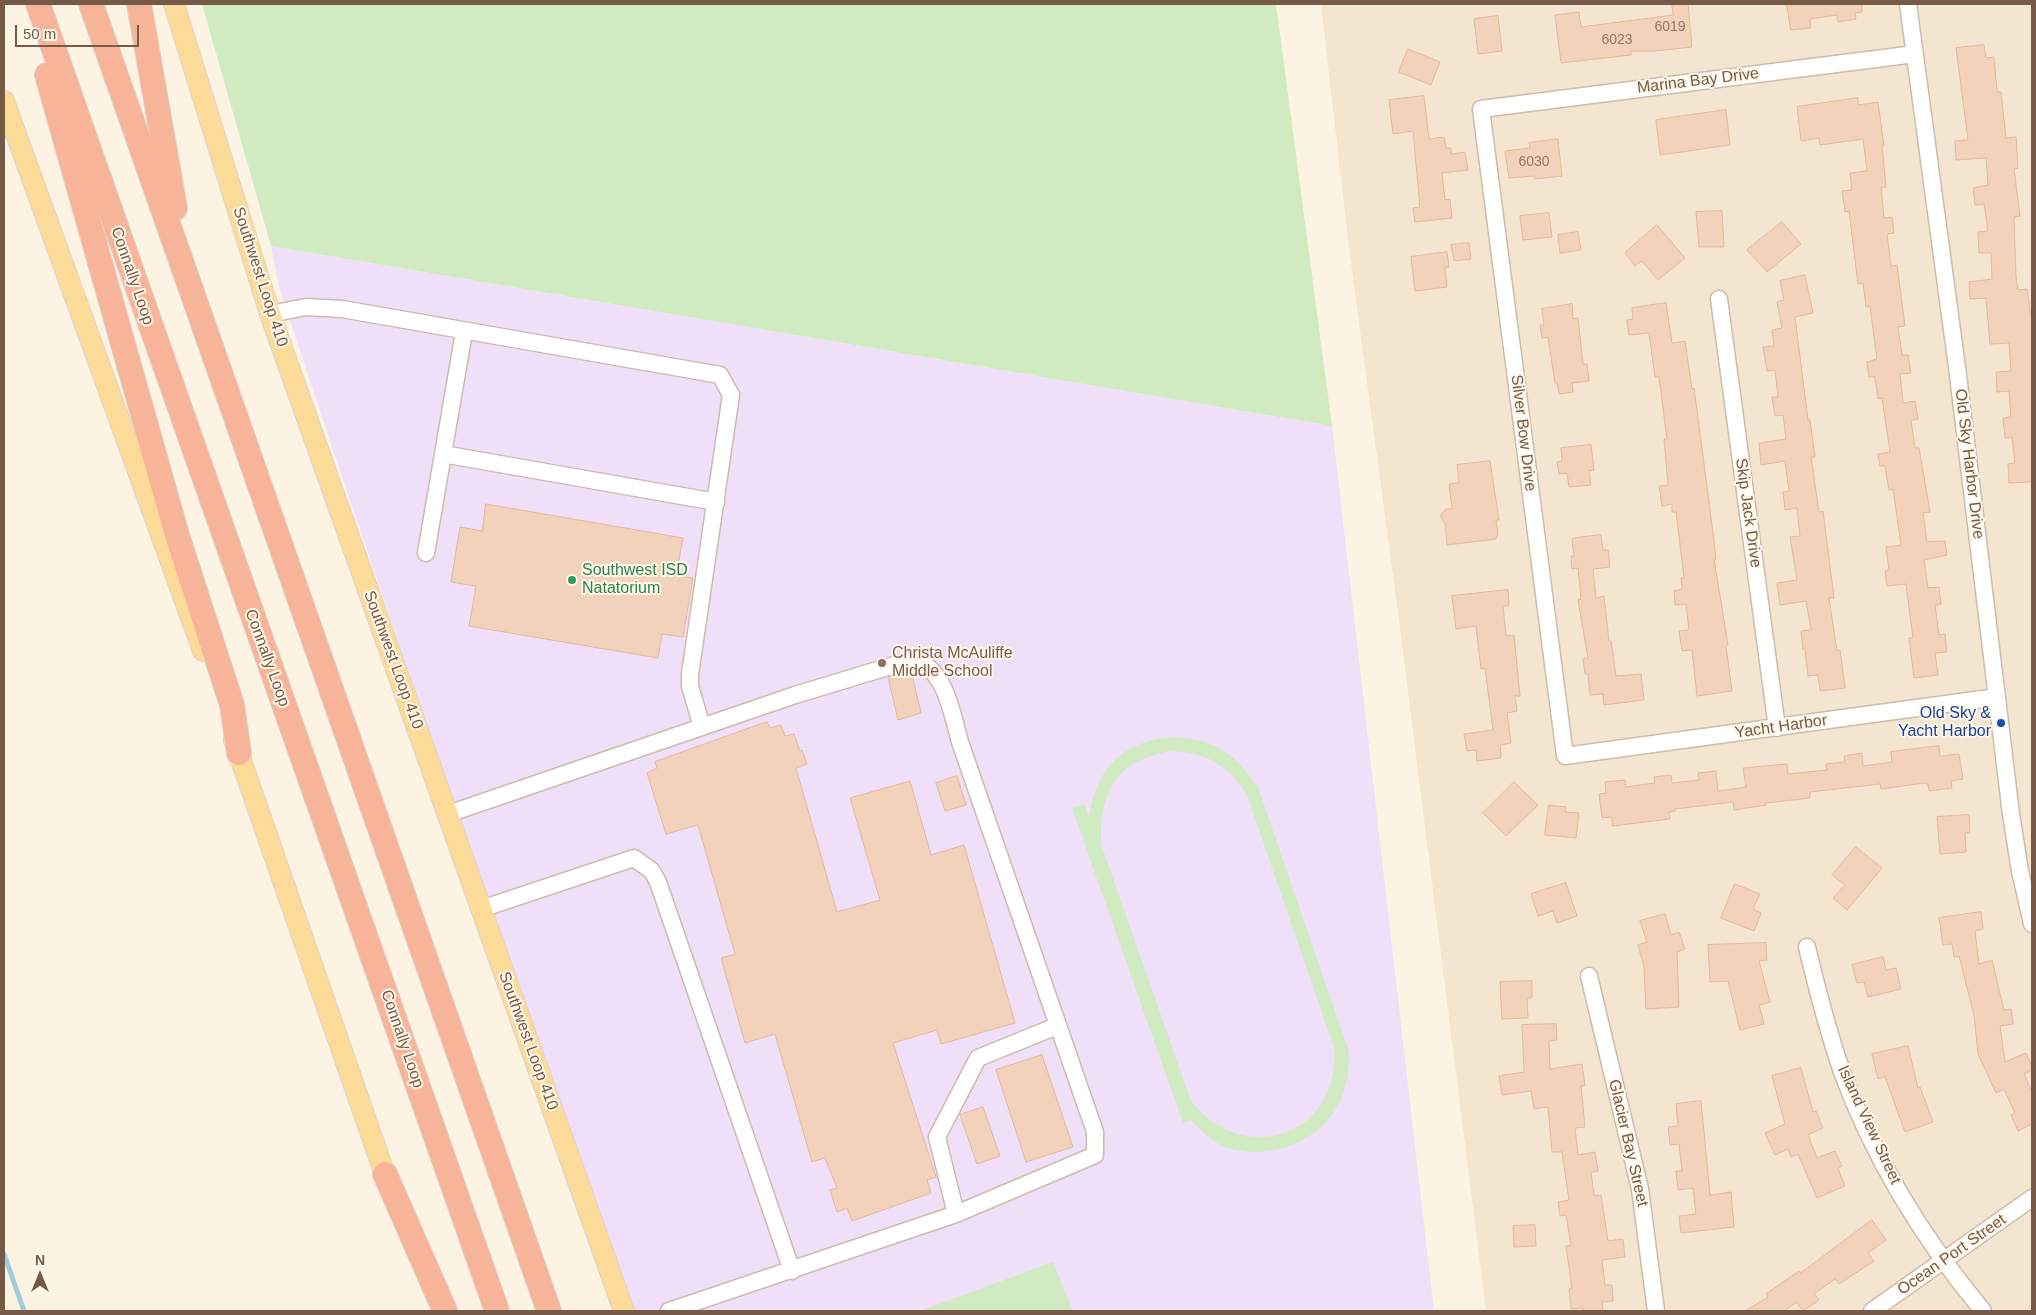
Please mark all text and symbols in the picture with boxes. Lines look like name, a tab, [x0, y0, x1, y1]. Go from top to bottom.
scale bar	[18, 15, 141, 47]
house number: 6019	[1654, 19, 1686, 35]
text: 50 m	[23, 25, 56, 42]
house number: 6023	[1601, 32, 1633, 48]
street label: Marina Bay Drive	[1636, 64, 1760, 98]
house number: 6030	[1518, 154, 1550, 170]
street label: Southwest Loop 410	[228, 205, 292, 349]
street label: Connally Loop	[106, 225, 158, 327]
street label: Silver Bow Drive	[1506, 374, 1540, 492]
street label: Old Sky Harbor Drive	[1950, 388, 1988, 540]
street label: Skip Jack Drive	[1731, 457, 1765, 569]
place label: Southwest ISD Natatorium	[582, 561, 688, 599]
marker: Southwest ISD Natatorium	[566, 574, 578, 586]
street label: Southwest Loop 410	[359, 588, 427, 732]
street label: Connally Loop	[240, 607, 294, 709]
place label: Christa McAuliffe Middle School	[892, 644, 1013, 682]
marker: Christa McAuliffe Middle School	[876, 657, 888, 669]
place label: Old Sky & Yacht Harbor	[1898, 704, 1991, 742]
street label: Yacht Harbor	[1734, 711, 1828, 743]
marker: Old Sky & Yacht Harbor	[1995, 717, 2007, 729]
street label: Southwest Loop 410	[494, 969, 562, 1113]
street label: Connally Loop	[376, 988, 428, 1090]
street label: Island View Street	[1833, 1063, 1905, 1187]
street label: Glacier Bay Street	[1604, 1078, 1652, 1208]
street label: Ocean Port Street	[1894, 1210, 2010, 1300]
north arrow	[15, 1250, 65, 1300]
text: N	[35, 1252, 45, 1268]

